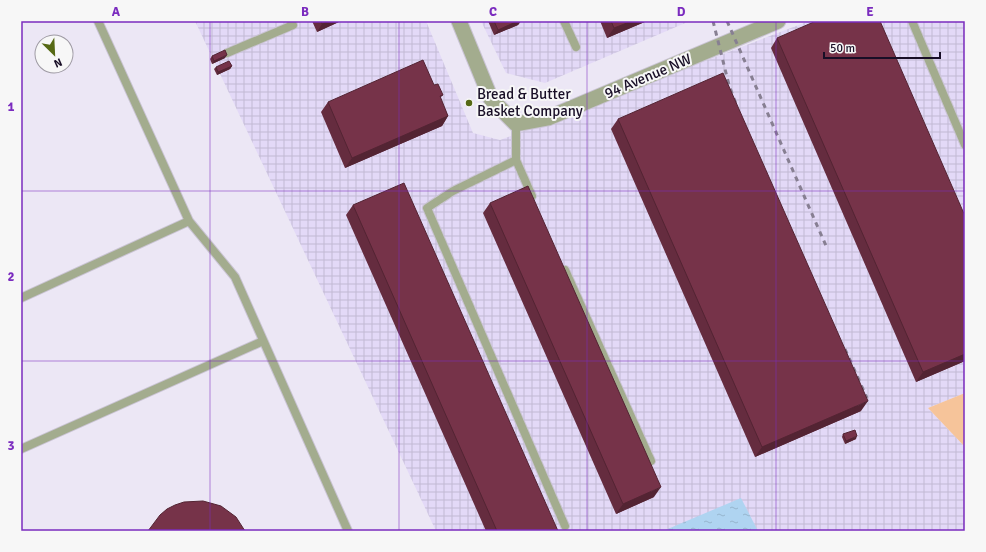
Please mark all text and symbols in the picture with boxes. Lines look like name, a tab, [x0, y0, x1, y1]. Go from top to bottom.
text: A	[112, 4, 121, 20]
text: B	[301, 4, 309, 20]
text: C	[489, 4, 497, 20]
text: D	[677, 4, 686, 20]
text: E	[866, 4, 874, 20]
north arrow	[34, 34, 74, 74]
scale bar	[824, 34, 940, 60]
text: 50 m	[830, 41, 855, 56]
street label: 94 Avenue NW	[602, 50, 694, 102]
text: N	[52, 55, 64, 70]
place label: Bread & Butter Basket Company	[477, 85, 583, 120]
marker: Bread & Butter Basket Company	[464, 98, 474, 108]
text: 1	[7, 99, 15, 115]
text: 2	[7, 269, 15, 285]
text: 3	[7, 438, 15, 454]

